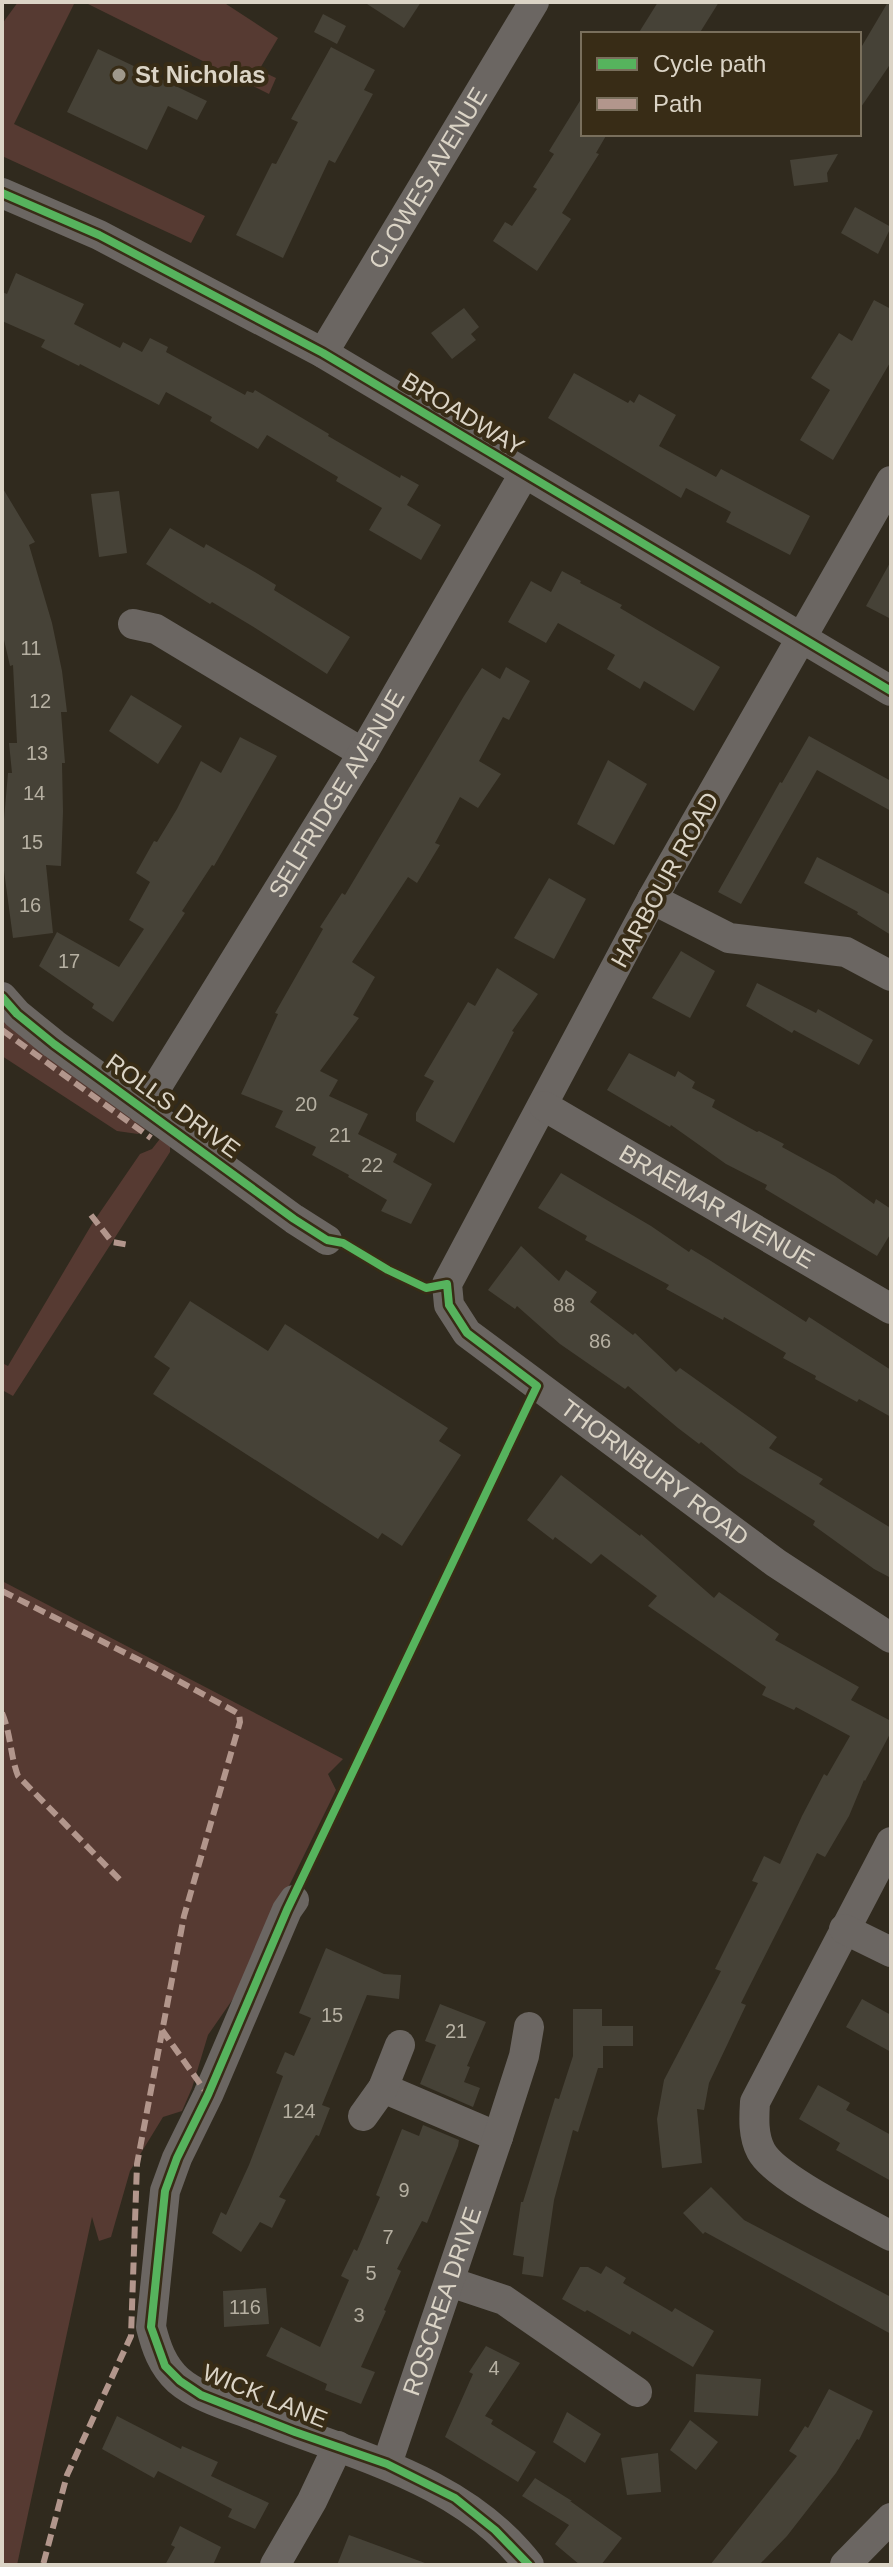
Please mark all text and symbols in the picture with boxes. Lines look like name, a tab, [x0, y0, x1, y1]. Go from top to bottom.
legend	[581, 32, 861, 136]
text: Cycle path	[653, 50, 766, 77]
place label: St Nicholas	[135, 61, 266, 88]
marker: St Nicholas	[110, 66, 128, 84]
street label: CLOWES AVENUE	[363, 83, 492, 273]
text: Path	[653, 90, 702, 117]
street label: BROADWAY	[397, 367, 529, 461]
house number: 11	[21, 637, 41, 659]
street label: SELFRIDGE AVENUE	[263, 685, 410, 902]
house number: 12	[29, 690, 51, 712]
house number: 13	[26, 742, 48, 764]
house number: 14	[23, 782, 45, 804]
street label: HARBOUR ROAD	[605, 787, 724, 972]
house number: 15	[21, 831, 43, 853]
house number: 16	[19, 894, 41, 916]
house number: 17	[58, 950, 80, 972]
street label: ROLLS DRIVE	[101, 1048, 245, 1163]
house number: 20	[295, 1093, 317, 1115]
house number: 21	[329, 1124, 351, 1146]
street label: BRAEMAR AVENUE	[615, 1139, 819, 1274]
house number: 22	[361, 1154, 383, 1176]
house number: 88	[553, 1294, 575, 1316]
house number: 86	[589, 1330, 611, 1352]
street label: THORNBURY ROAD	[556, 1394, 754, 1551]
house number: 15	[321, 2004, 343, 2026]
house number: 21	[445, 2020, 467, 2042]
house number: 124	[282, 2100, 316, 2122]
house number: 9	[398, 2179, 410, 2201]
street label: ROSCREA DRIVE	[397, 2203, 486, 2399]
house number: 7	[382, 2226, 394, 2248]
house number: 5	[365, 2262, 377, 2284]
house number: 116	[229, 2296, 261, 2318]
house number: 3	[353, 2304, 365, 2326]
house number: 4	[488, 2357, 500, 2379]
street label: WICK LANE	[199, 2358, 331, 2433]

